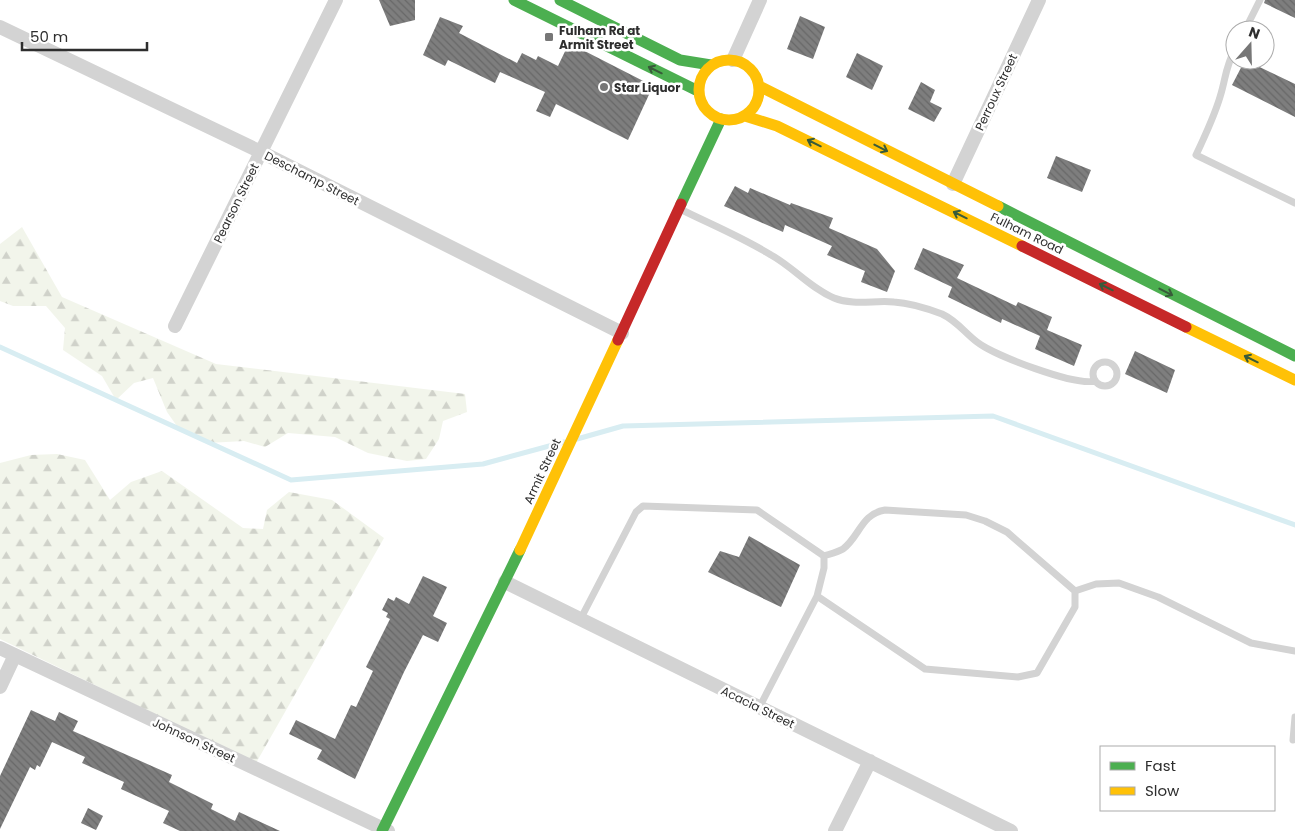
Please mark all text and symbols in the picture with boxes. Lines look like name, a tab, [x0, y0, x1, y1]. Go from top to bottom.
scale bar	[22, 20, 148, 52]
north arrow	[1225, 20, 1275, 70]
place label: Fulham Rd at Armit Street	[559, 22, 640, 53]
text: N	[1246, 22, 1263, 44]
text: 50 m	[30, 26, 68, 47]
marker: Fulham Rd at Armit Street	[543, 31, 555, 43]
street label: Perroux Street	[971, 51, 1021, 133]
one-way arrow	[648, 64, 663, 74]
place label: Star Liquor	[614, 79, 680, 96]
marker: Star Liquor	[598, 81, 610, 93]
one-way arrow	[807, 138, 822, 148]
one-way arrow	[873, 143, 888, 153]
street label: Deschamp Street	[262, 147, 362, 209]
street label: Pearson Street	[209, 160, 263, 246]
street label: Fulham Road	[988, 208, 1066, 258]
one-way arrow	[953, 210, 968, 219]
one-way arrow	[1098, 282, 1113, 292]
one-way arrow	[1158, 288, 1173, 297]
one-way arrow	[1244, 353, 1259, 363]
street label: Armit Street	[519, 435, 565, 507]
street label: Acacia Street	[718, 682, 798, 732]
street label: Johnson Street	[150, 713, 238, 767]
legend	[1100, 746, 1275, 811]
text: Fast	[1145, 755, 1176, 776]
text: Slow	[1145, 780, 1180, 801]

